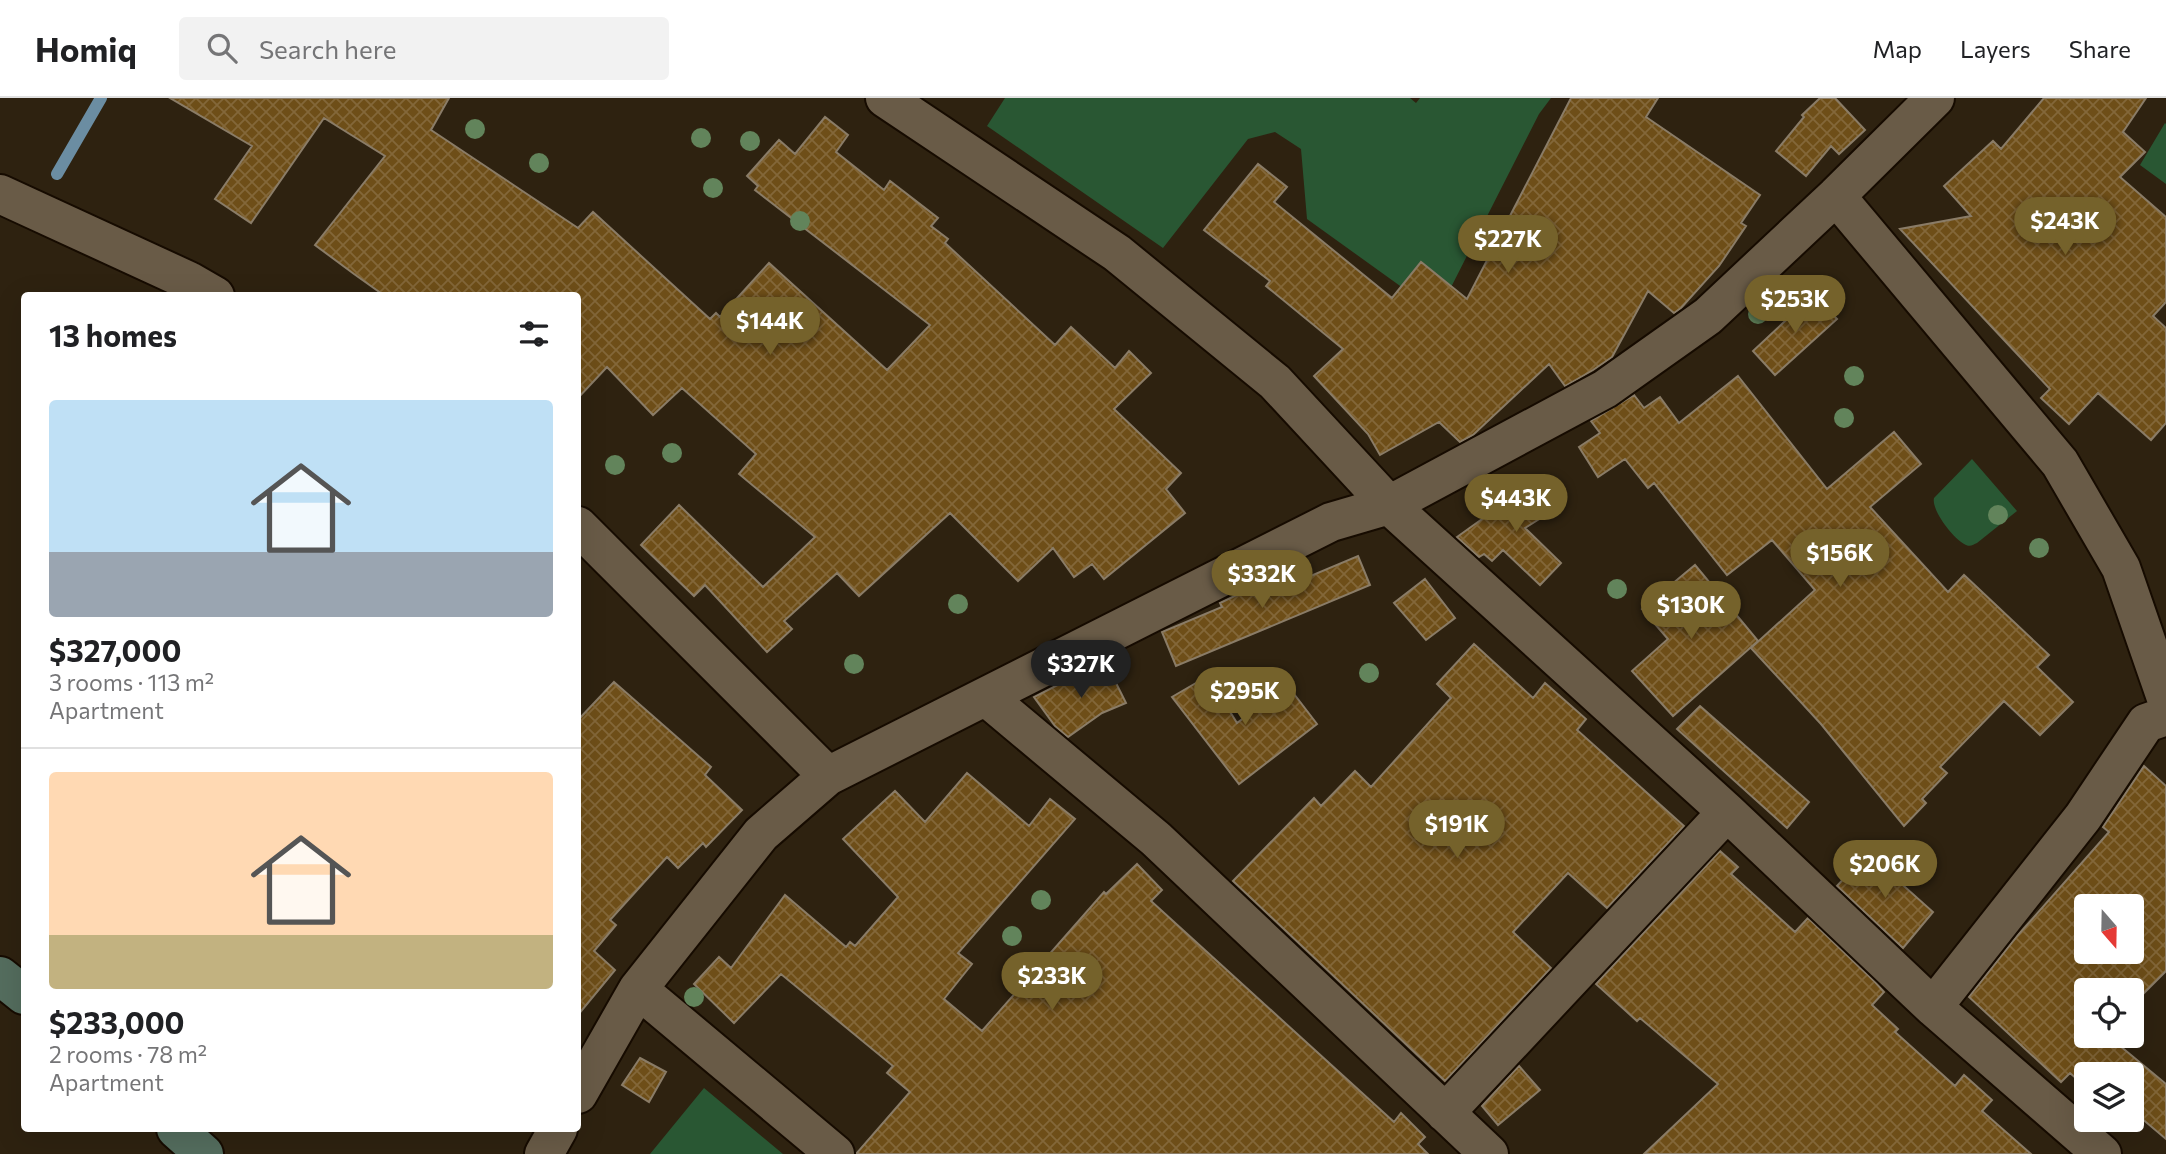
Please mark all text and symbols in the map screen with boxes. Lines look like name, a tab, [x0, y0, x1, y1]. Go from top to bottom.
search box	[179, 17, 669, 80]
text: Homiq	[35, 28, 137, 69]
icon: search	[203, 29, 241, 67]
text: Search here	[259, 33, 396, 64]
text: Map	[1873, 34, 1922, 63]
text: Layers	[1960, 34, 2031, 63]
text: Share	[2069, 34, 2131, 63]
pin: $243K	[2016, 198, 2114, 257]
text: $243K	[2030, 206, 2100, 234]
pin: $227K	[1459, 216, 1557, 275]
text: $227K	[1474, 224, 1542, 252]
pin: $253K	[1746, 275, 1844, 335]
text: $253K	[1760, 284, 1830, 312]
pin: $144K	[721, 298, 819, 357]
text: $144K	[736, 306, 804, 334]
icon: filters	[515, 315, 553, 353]
text: 13 homes	[49, 316, 177, 353]
icon: home	[238, 445, 364, 571]
pin: $443K	[1467, 474, 1565, 534]
text: $443K	[1481, 483, 1551, 511]
pin: $156K	[1791, 530, 1889, 589]
text: $156K	[1806, 538, 1874, 566]
pin: $332K	[1213, 550, 1311, 610]
text: $332K	[1228, 559, 1296, 587]
pin: $130K	[1642, 582, 1740, 641]
text: $130K	[1657, 590, 1725, 618]
text: $327,000	[49, 631, 181, 668]
pin: $327K	[1032, 640, 1130, 700]
text: $327K	[1047, 649, 1115, 677]
text: 3 rooms · 113 m²	[49, 668, 214, 696]
pin: $295K	[1196, 668, 1294, 727]
text: $295K	[1210, 676, 1280, 704]
text: Apartment	[49, 696, 164, 724]
pin: $191K	[1408, 800, 1506, 860]
text: $191K	[1425, 809, 1489, 837]
icon: home	[238, 817, 364, 943]
pin: $206K	[1836, 840, 1934, 900]
text: $206K	[1849, 849, 1921, 877]
north arrow	[2074, 894, 2144, 964]
map controls	[2074, 894, 2144, 1132]
pin: $233K	[1003, 953, 1101, 1012]
text: $233K	[1017, 961, 1087, 989]
button: locate	[2074, 978, 2144, 1048]
text: $233,000	[49, 1003, 185, 1040]
text: 2 rooms · 78 m²	[49, 1040, 207, 1068]
button: layers	[2074, 1062, 2144, 1132]
text: Apartment	[49, 1068, 164, 1096]

